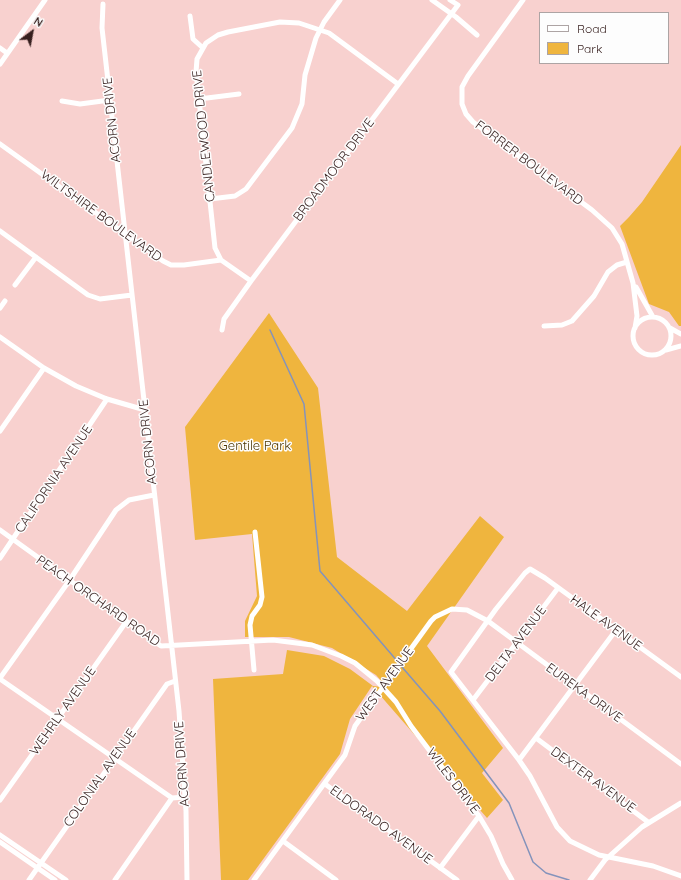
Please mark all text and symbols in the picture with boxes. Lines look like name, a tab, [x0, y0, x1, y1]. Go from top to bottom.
north arrow	[12, 12, 52, 52]
legend	[539, 12, 669, 64]
text: N	[31, 14, 46, 30]
text: Road	[577, 21, 607, 36]
text: Park	[577, 41, 602, 56]
street label: CANDLEWOOD DRIVE	[189, 69, 219, 203]
street label: ACORN DRIVE	[100, 76, 124, 164]
street label: BROADMOOR DRIVE	[290, 115, 378, 225]
street label: FORRER BOULEVARD	[472, 117, 586, 209]
street label: WILTSHIRE BOULEVARD	[37, 167, 165, 265]
street label: ACORN DRIVE	[136, 398, 160, 486]
street label: CALIFORNIA AVENUE	[12, 422, 96, 536]
park label: Gentile Park	[219, 438, 291, 454]
street label: PEACH ORCHARD ROAD	[33, 552, 163, 650]
street label: HALE AVENUE	[567, 592, 645, 654]
street label: DELTA AVENUE	[482, 603, 550, 685]
street label: WEST AVENUE	[353, 644, 417, 724]
street label: EUREKA DRIVE	[543, 660, 625, 726]
street label: WEHRLY AVENUE	[27, 664, 99, 758]
street label: ACORN DRIVE	[171, 721, 193, 807]
street label: COLONIAL AVENUE	[60, 726, 140, 830]
street label: DEXTER AVENUE	[547, 744, 639, 816]
street label: WILES DRIVE	[423, 745, 483, 817]
street label: ELDORADO AVENUE	[327, 783, 435, 867]

